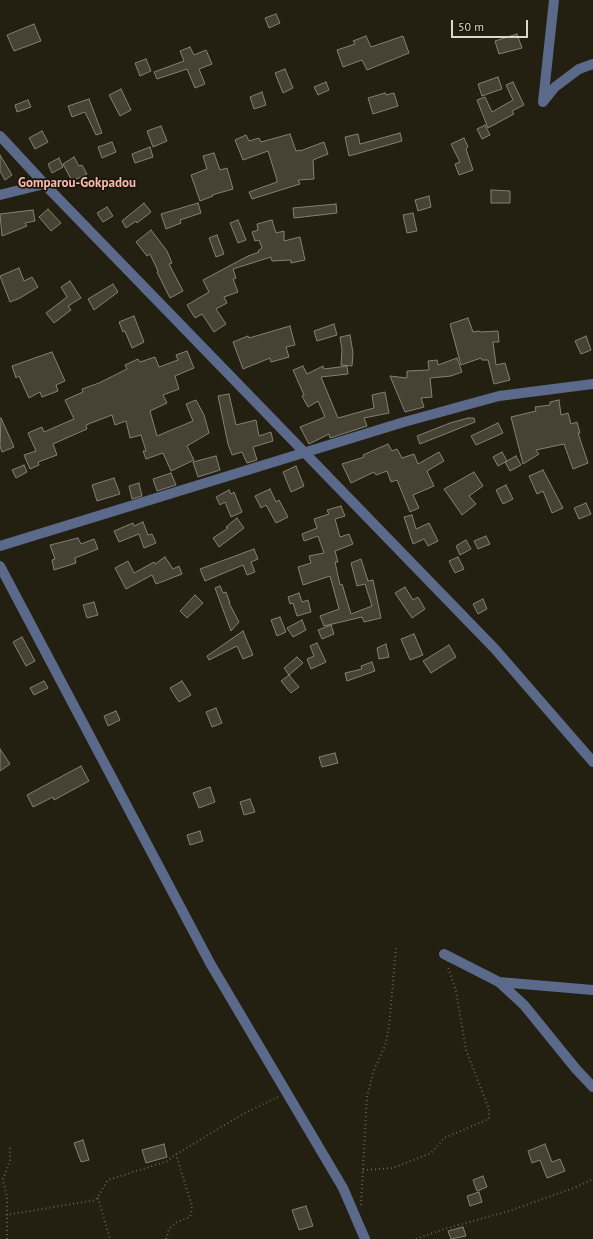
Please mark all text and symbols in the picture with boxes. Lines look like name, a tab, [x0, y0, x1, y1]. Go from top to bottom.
scale bar	[453, 12, 530, 38]
text: 50 m	[458, 19, 484, 34]
district label: Gomparou-Gokpadou	[18, 175, 136, 191]

